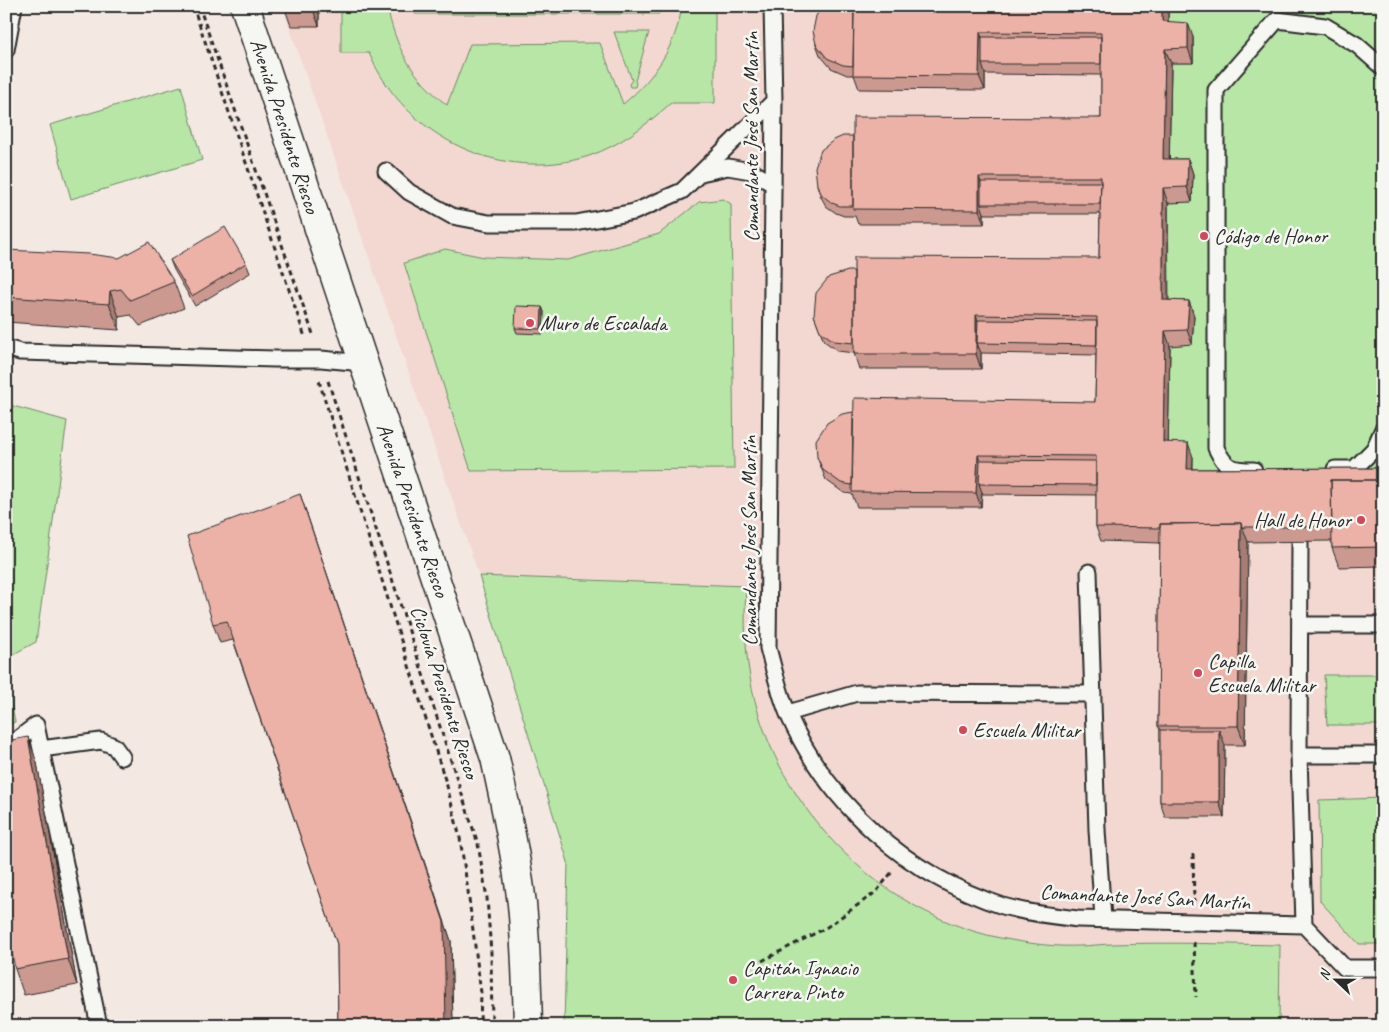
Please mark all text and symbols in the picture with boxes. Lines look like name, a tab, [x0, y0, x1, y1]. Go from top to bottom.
street label: Comandante José San Martín	[738, 31, 764, 242]
street label: Avenida Presidente Riesco	[244, 35, 326, 218]
place label: Código de Honor	[1214, 223, 1329, 249]
marker: Código de Honor	[1198, 230, 1210, 242]
place label: Muro de Escalada	[540, 310, 669, 336]
marker: Muro de Escalada	[524, 317, 536, 329]
street label: Avenida Presidente Riesco	[371, 420, 455, 602]
street label: Comandante José San Martín	[736, 435, 762, 646]
place label: Hall de Honor	[1254, 507, 1352, 533]
marker: Hall de Honor	[1355, 514, 1367, 526]
street label: Ciclovía Presidente Riesco	[405, 602, 486, 784]
place label: Capilla Escuela Militar	[1208, 648, 1317, 698]
marker: Capilla Escuela Militar	[1192, 667, 1204, 679]
place label: Escuela Militar	[973, 717, 1082, 743]
marker: Escuela Militar	[957, 724, 969, 736]
street label: Comandante José San Martín	[1039, 879, 1251, 916]
north arrow	[1312, 954, 1362, 1004]
place label: Capitán Ignacio Carrera Pinto	[743, 955, 859, 1005]
text: N	[1315, 966, 1335, 983]
marker: Capitán Ignacio Carrera Pinto	[727, 974, 739, 986]

